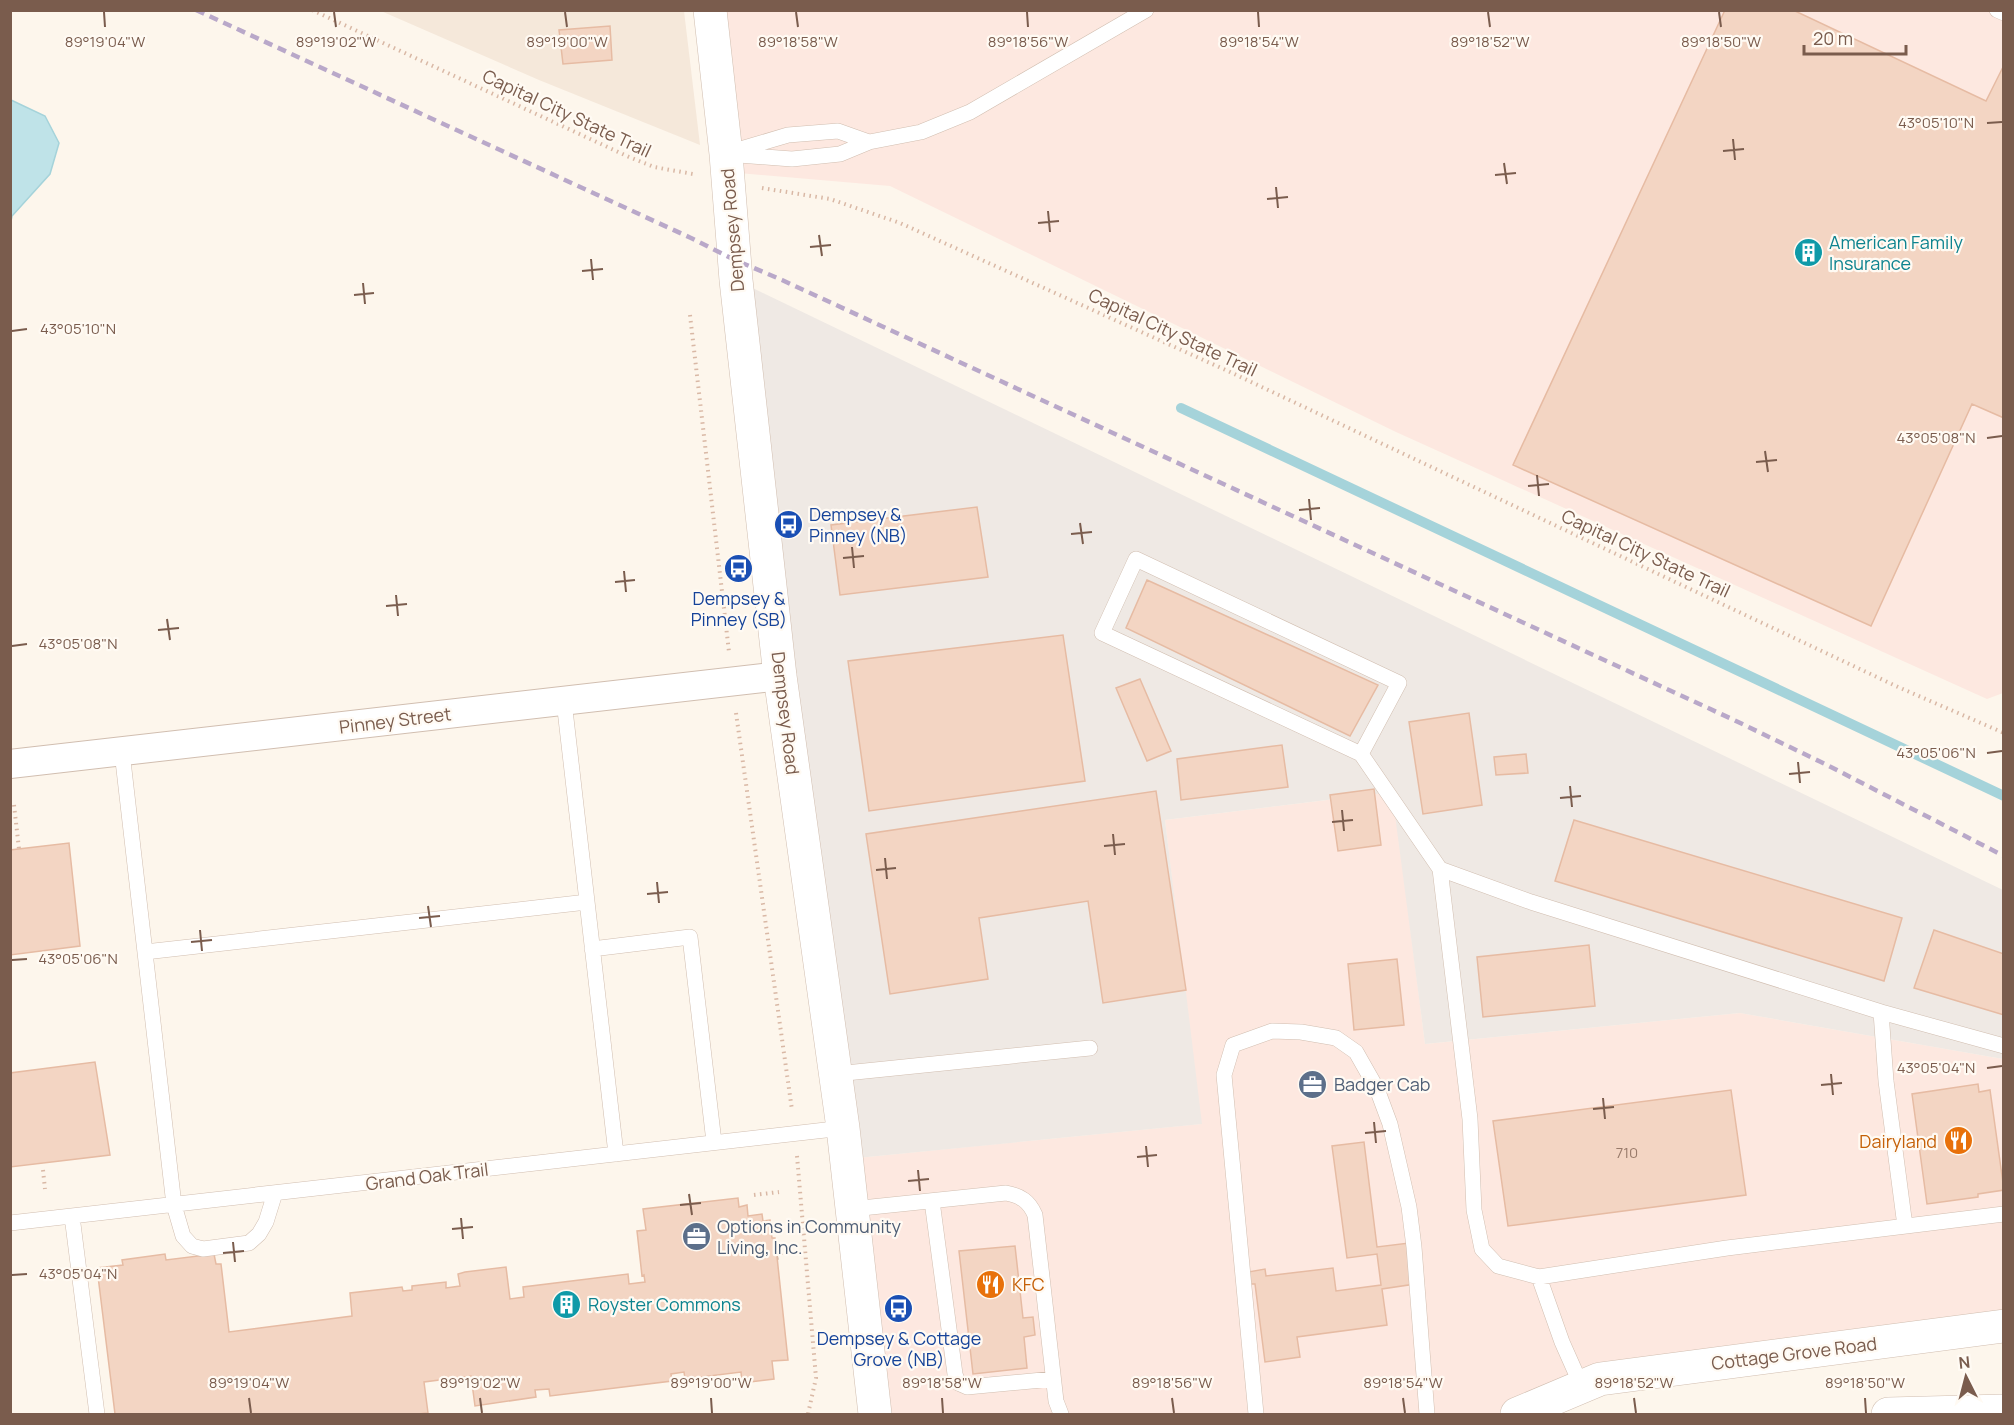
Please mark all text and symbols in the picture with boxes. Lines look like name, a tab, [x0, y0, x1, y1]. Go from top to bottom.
scale bar	[1804, 18, 1906, 56]
text: 20 m	[1813, 26, 1853, 50]
text: 89°19'04"W	[65, 31, 145, 52]
text: 89°19'02"W	[296, 31, 376, 52]
text: 89°19'00"W	[526, 31, 608, 52]
text: 89°18'58"W	[758, 31, 838, 52]
text: 89°18'56"W	[988, 31, 1068, 52]
text: 89°18'54"W	[1219, 31, 1299, 52]
text: 89°18'52"W	[1450, 31, 1530, 52]
text: 89°18'50"W	[1681, 31, 1761, 52]
street label: Capital City State Trail	[479, 63, 655, 163]
text: 43°05'10"N	[1898, 112, 1974, 133]
street label: Dempsey Road	[715, 167, 749, 293]
place label: American Family Insurance	[1829, 230, 1963, 275]
building icon: American Family Insurance	[1792, 236, 1824, 268]
street label: Capital City State Trail	[1085, 282, 1261, 382]
text: 43°05'10"N	[40, 318, 116, 339]
text: 43°05'08"N	[1897, 427, 1975, 448]
place label: Dempsey & Pinney (NB)	[809, 502, 908, 547]
street label: Capital City State Trail	[1558, 503, 1734, 603]
bus stop icon: Dempsey & Pinney (NB)	[772, 508, 804, 540]
bus stop icon: Dempsey & Pinney (SB)	[723, 553, 755, 585]
place label: Dempsey & Pinney (SB)	[691, 586, 787, 631]
text: 43°05'08"N	[39, 633, 117, 654]
street label: Dempsey Road	[767, 650, 805, 776]
street label: Pinney Street	[338, 701, 452, 739]
text: 43°05'06"N	[1896, 742, 1976, 763]
text: 43°05'06"N	[38, 948, 118, 969]
text: 43°05'04"N	[1897, 1057, 1975, 1078]
office icon: Badger Cab	[1297, 1068, 1329, 1100]
place label: Badger Cab	[1334, 1072, 1431, 1096]
restaurant icon: Dairyland	[1942, 1125, 1974, 1157]
place label: Dairyland	[1859, 1129, 1937, 1153]
house number: 710	[1616, 1142, 1638, 1163]
street label: Grand Oak Trail	[364, 1157, 490, 1195]
place label: Options in Community Living, Inc.	[717, 1214, 902, 1259]
office icon: Options in Community Living, Inc.	[680, 1220, 712, 1252]
text: 43°05'04"N	[39, 1263, 117, 1284]
restaurant icon: KFC	[975, 1268, 1007, 1300]
place label: KFC	[1012, 1272, 1045, 1296]
building icon: Royster Commons	[551, 1288, 583, 1320]
place label: Royster Commons	[588, 1292, 741, 1316]
bus stop icon: Dempsey & Cottage Grove (NB)	[883, 1293, 915, 1325]
place label: Dempsey & Cottage Grove (NB)	[817, 1326, 981, 1371]
street label: Cottage Grove Road	[1710, 1331, 1878, 1375]
north arrow	[1936, 1347, 1996, 1407]
text: N	[1958, 1351, 1971, 1374]
text: 89°19'04"W	[209, 1372, 289, 1393]
text: 89°19'02"W	[440, 1372, 520, 1393]
text: 89°19'00"W	[670, 1372, 752, 1393]
text: 89°18'58"W	[902, 1372, 982, 1393]
text: 89°18'56"W	[1132, 1372, 1212, 1393]
text: 89°18'54"W	[1363, 1372, 1443, 1393]
text: 89°18'52"W	[1594, 1372, 1674, 1393]
text: 89°18'50"W	[1825, 1372, 1905, 1393]

